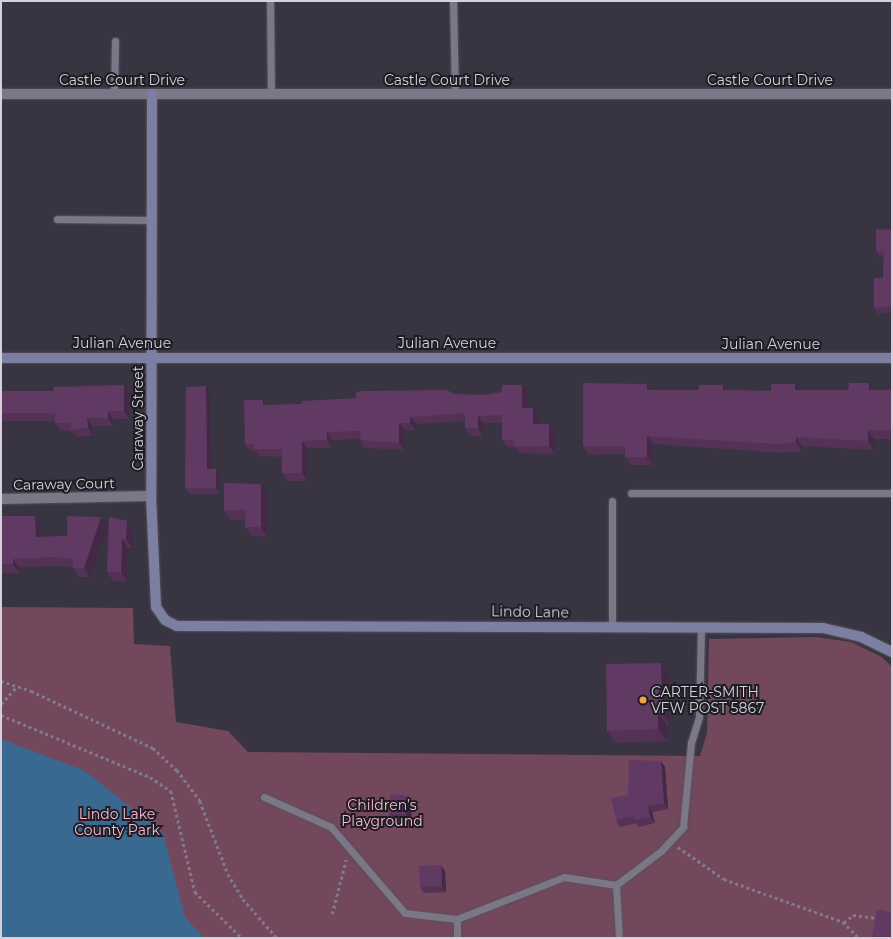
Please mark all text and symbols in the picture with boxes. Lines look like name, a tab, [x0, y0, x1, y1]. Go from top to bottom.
street label: Castle Court Drive	[59, 72, 185, 88]
street label: Castle Court Drive	[384, 72, 510, 88]
street label: Castle Court Drive	[707, 72, 833, 88]
street label: Julian Avenue	[73, 335, 171, 351]
street label: Julian Avenue	[398, 335, 496, 351]
street label: Julian Avenue	[722, 336, 820, 352]
street label: Caraway Street	[130, 366, 146, 470]
street label: Caraway Court	[13, 475, 115, 493]
street label: Lindo Lane	[491, 603, 569, 621]
place label: CARTER-SMITH VFW POST 5867	[651, 684, 764, 716]
marker: CARTER-SMITH VFW POST 5867	[638, 695, 648, 705]
park label: Children’s Playground	[341, 797, 423, 830]
park label: Lindo Lake County Park	[74, 806, 160, 838]

